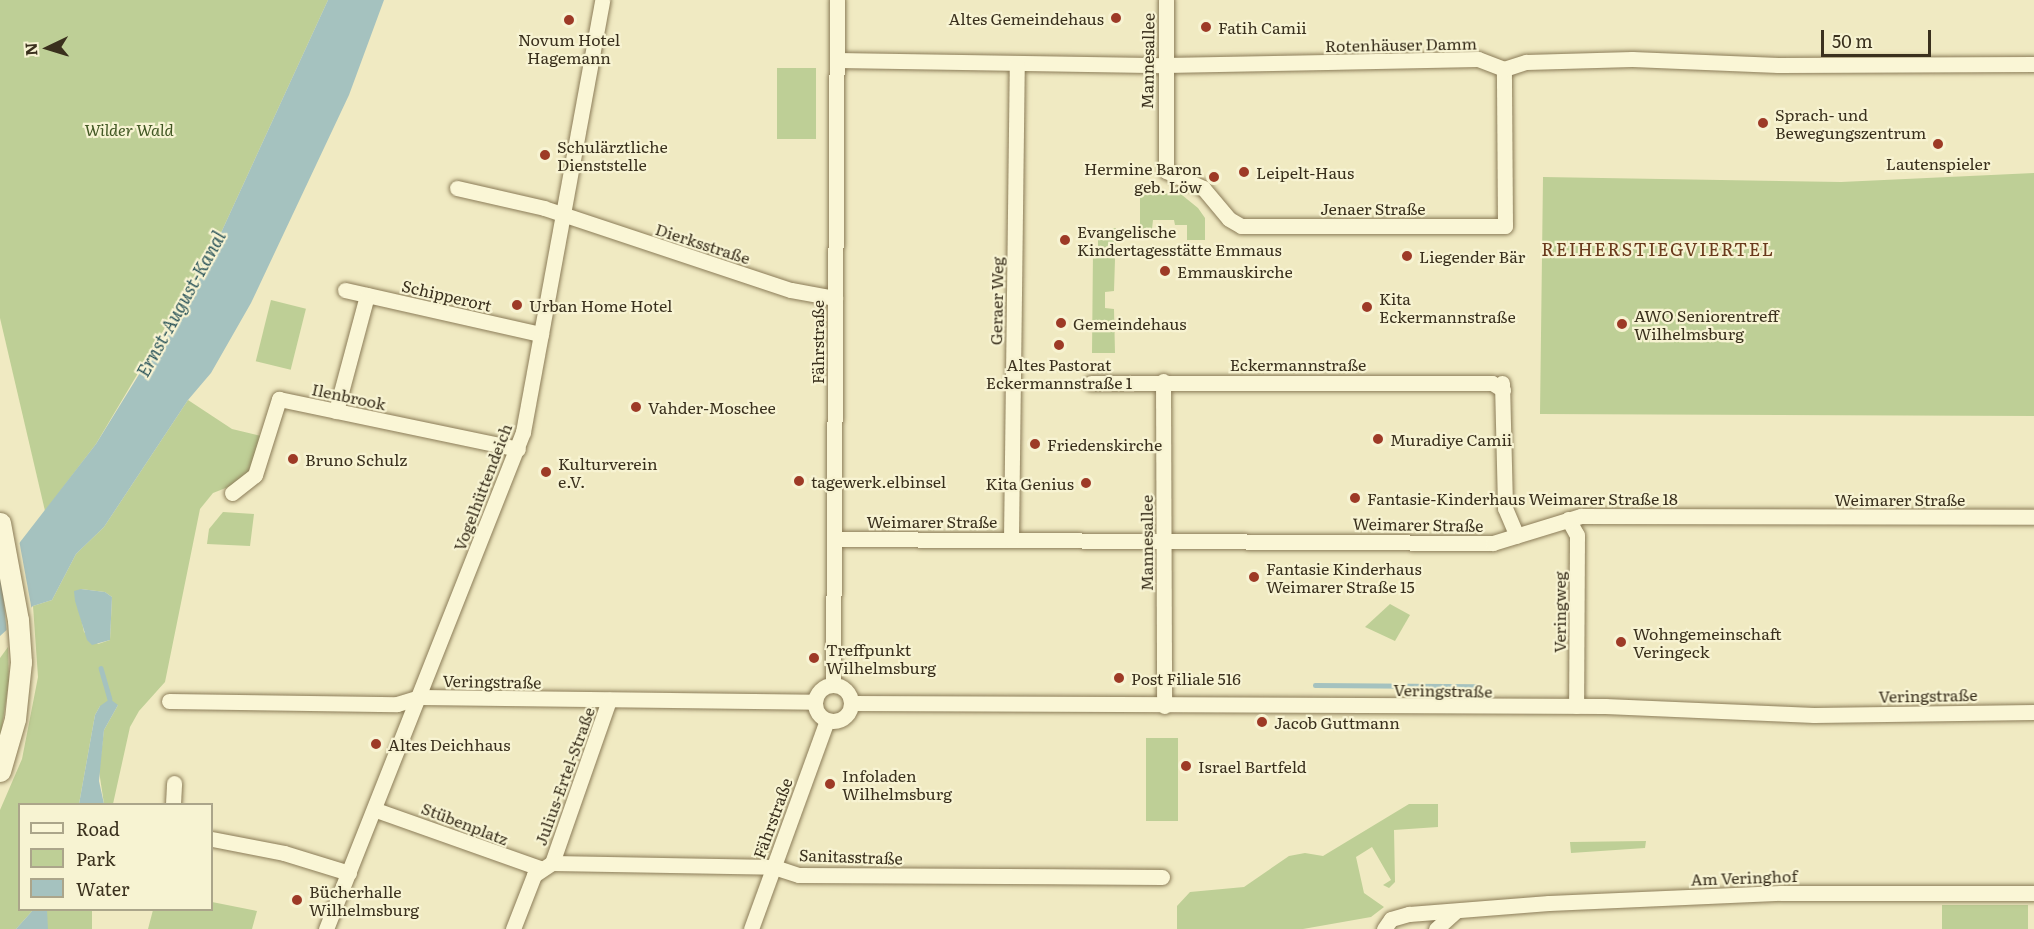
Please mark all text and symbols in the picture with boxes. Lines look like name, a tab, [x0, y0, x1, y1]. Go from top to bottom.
place label: Altes Gemeindehaus	[949, 8, 1104, 28]
marker: Altes Gemeindehaus	[1109, 11, 1123, 25]
marker: Novum Hotel Hagemann	[562, 13, 576, 27]
street label: Mannesallee	[1137, 13, 1157, 109]
place label: Fatih Camii	[1218, 17, 1307, 37]
north arrow	[18, 18, 78, 78]
scale bar	[1824, 18, 1934, 56]
marker: Fatih Camii	[1199, 20, 1213, 34]
text: 50 m	[1832, 27, 1873, 54]
place label: Novum Hotel Hagemann	[518, 29, 620, 67]
street label: Rotenhäuser Damm	[1325, 33, 1477, 55]
text: N	[18, 42, 42, 57]
place label: Sprach- und Bewegungszentrum	[1775, 104, 1926, 142]
marker: Sprach- und Bewegungszentrum	[1756, 116, 1770, 130]
park label: Wilder Wald	[84, 119, 174, 139]
place label: Schulärztliche Dienststelle	[557, 136, 668, 174]
marker: Lautenspieler	[1931, 137, 1945, 151]
marker: Schulärztliche Dienststelle	[538, 148, 552, 162]
place label: Lautenspieler	[1886, 153, 1990, 173]
place label: Hermine Baron geb. Löw	[1084, 158, 1202, 196]
place label: Leipelt-Haus	[1256, 162, 1354, 182]
marker: Leipelt-Haus	[1237, 165, 1251, 179]
marker: Hermine Baron geb. Löw	[1207, 170, 1221, 184]
street label: Jenaer Straße	[1320, 198, 1426, 218]
street label: Dierksstraße	[653, 219, 753, 267]
place label: Evangelische Kindertagesstätte Emmaus	[1077, 221, 1282, 259]
water label: Ernst-August-Kanal	[132, 227, 230, 381]
marker: Evangelische Kindertagesstätte Emmaus	[1058, 233, 1072, 247]
district label: REIHERSTIEGVIERTEL	[1541, 238, 1775, 260]
place label: Liegender Bär	[1419, 246, 1525, 266]
marker: Liegender Bär	[1400, 249, 1414, 263]
street label: Geraer Weg	[986, 257, 1006, 345]
place label: Emmauskirche	[1177, 261, 1293, 281]
marker: Emmauskirche	[1158, 264, 1172, 278]
street label: Schipperort	[400, 275, 494, 315]
place label: Kita Eckermannstraße	[1379, 288, 1516, 326]
place label: Urban Home Hotel	[529, 295, 672, 315]
marker: Urban Home Hotel	[510, 298, 524, 312]
street label: Fährstraße	[807, 300, 827, 384]
marker: Kita Eckermannstraße	[1360, 300, 1374, 314]
place label: AWO Seniorentreff Wilhelmsburg	[1634, 305, 1779, 343]
place label: Gemeindehaus	[1073, 313, 1187, 333]
marker: Gemeindehaus	[1054, 316, 1068, 330]
marker: AWO Seniorentreff Wilhelmsburg	[1615, 317, 1629, 331]
marker: Altes Pastorat Eckermannstraße 1	[1052, 338, 1066, 352]
place label: Altes Pastorat Eckermannstraße 1	[986, 354, 1132, 392]
street label: Eckermannstraße	[1230, 354, 1366, 374]
street label: Ilenbrook	[310, 379, 388, 413]
place label: Vahder-Moschee	[648, 397, 776, 417]
marker: Vahder-Moschee	[629, 400, 643, 414]
street label: Vogelhüttendeich	[449, 421, 515, 553]
place label: Muradiye Camii	[1390, 429, 1512, 449]
marker: Muradiye Camii	[1371, 432, 1385, 446]
place label: Friedenskirche	[1047, 434, 1162, 454]
marker: Friedenskirche	[1028, 437, 1042, 451]
place label: Bruno Schulz	[305, 449, 407, 469]
marker: Bruno Schulz	[286, 452, 300, 466]
place label: Kulturverein e.V.	[558, 453, 658, 491]
marker: Kulturverein e.V.	[539, 465, 553, 479]
place label: tagewerk.elbinsel	[811, 471, 946, 491]
place label: Kita Genius	[985, 473, 1074, 493]
marker: tagewerk.elbinsel	[792, 474, 806, 488]
marker: Kita Genius	[1079, 476, 1093, 490]
place label: Fantasie-Kinderhaus Weimarer Straße 18	[1367, 488, 1678, 508]
street label: Weimarer Straße	[1835, 489, 1965, 509]
marker: Fantasie-Kinderhaus Weimarer Straße 18	[1348, 491, 1362, 505]
street label: Mannesallee	[1136, 495, 1156, 591]
street label: Weimarer Straße	[867, 511, 997, 531]
street label: Weimarer Straße	[1352, 513, 1484, 535]
place label: Fantasie Kinderhaus Weimarer Straße 15	[1266, 558, 1422, 596]
marker: Fantasie Kinderhaus Weimarer Straße 15	[1247, 570, 1261, 584]
street label: Veringweg	[1549, 571, 1569, 653]
place label: Wohngemeinschaft Veringeck	[1633, 623, 1782, 661]
marker: Wohngemeinschaft Veringeck	[1614, 635, 1628, 649]
place label: Treffpunkt Wilhelmsburg	[826, 639, 936, 677]
marker: Treffpunkt Wilhelmsburg	[807, 651, 821, 665]
place label: Post Filiale 516	[1131, 668, 1241, 688]
street label: Veringstraße	[442, 671, 542, 691]
marker: Post Filiale 516	[1112, 671, 1126, 685]
street label: Veringstraße	[1393, 680, 1493, 700]
street label: Veringstraße	[1878, 685, 1978, 705]
street label: Julius-Ertel-Straße	[530, 704, 598, 848]
place label: Jacob Guttmann	[1274, 712, 1400, 732]
marker: Jacob Guttmann	[1255, 715, 1269, 729]
place label: Altes Deichhaus	[388, 734, 510, 754]
marker: Altes Deichhaus	[369, 737, 383, 751]
place label: Israel Bartfeld	[1198, 756, 1307, 776]
marker: Israel Bartfeld	[1179, 759, 1193, 773]
place label: Infoladen Wilhelmsburg	[842, 765, 952, 803]
street label: Fährstraße	[749, 775, 795, 861]
marker: Infoladen Wilhelmsburg	[823, 777, 837, 791]
street label: Stübenplatz	[419, 798, 511, 848]
legend	[18, 803, 213, 911]
text: Road	[76, 815, 120, 842]
text: Park	[76, 845, 115, 872]
street label: Sanitasstraße	[799, 845, 903, 867]
street label: Am Veringhof	[1690, 866, 1798, 888]
text: Water	[76, 875, 129, 902]
place label: Bücherhalle Wilhelmsburg	[309, 881, 419, 919]
marker: Bücherhalle Wilhelmsburg	[290, 893, 304, 907]

